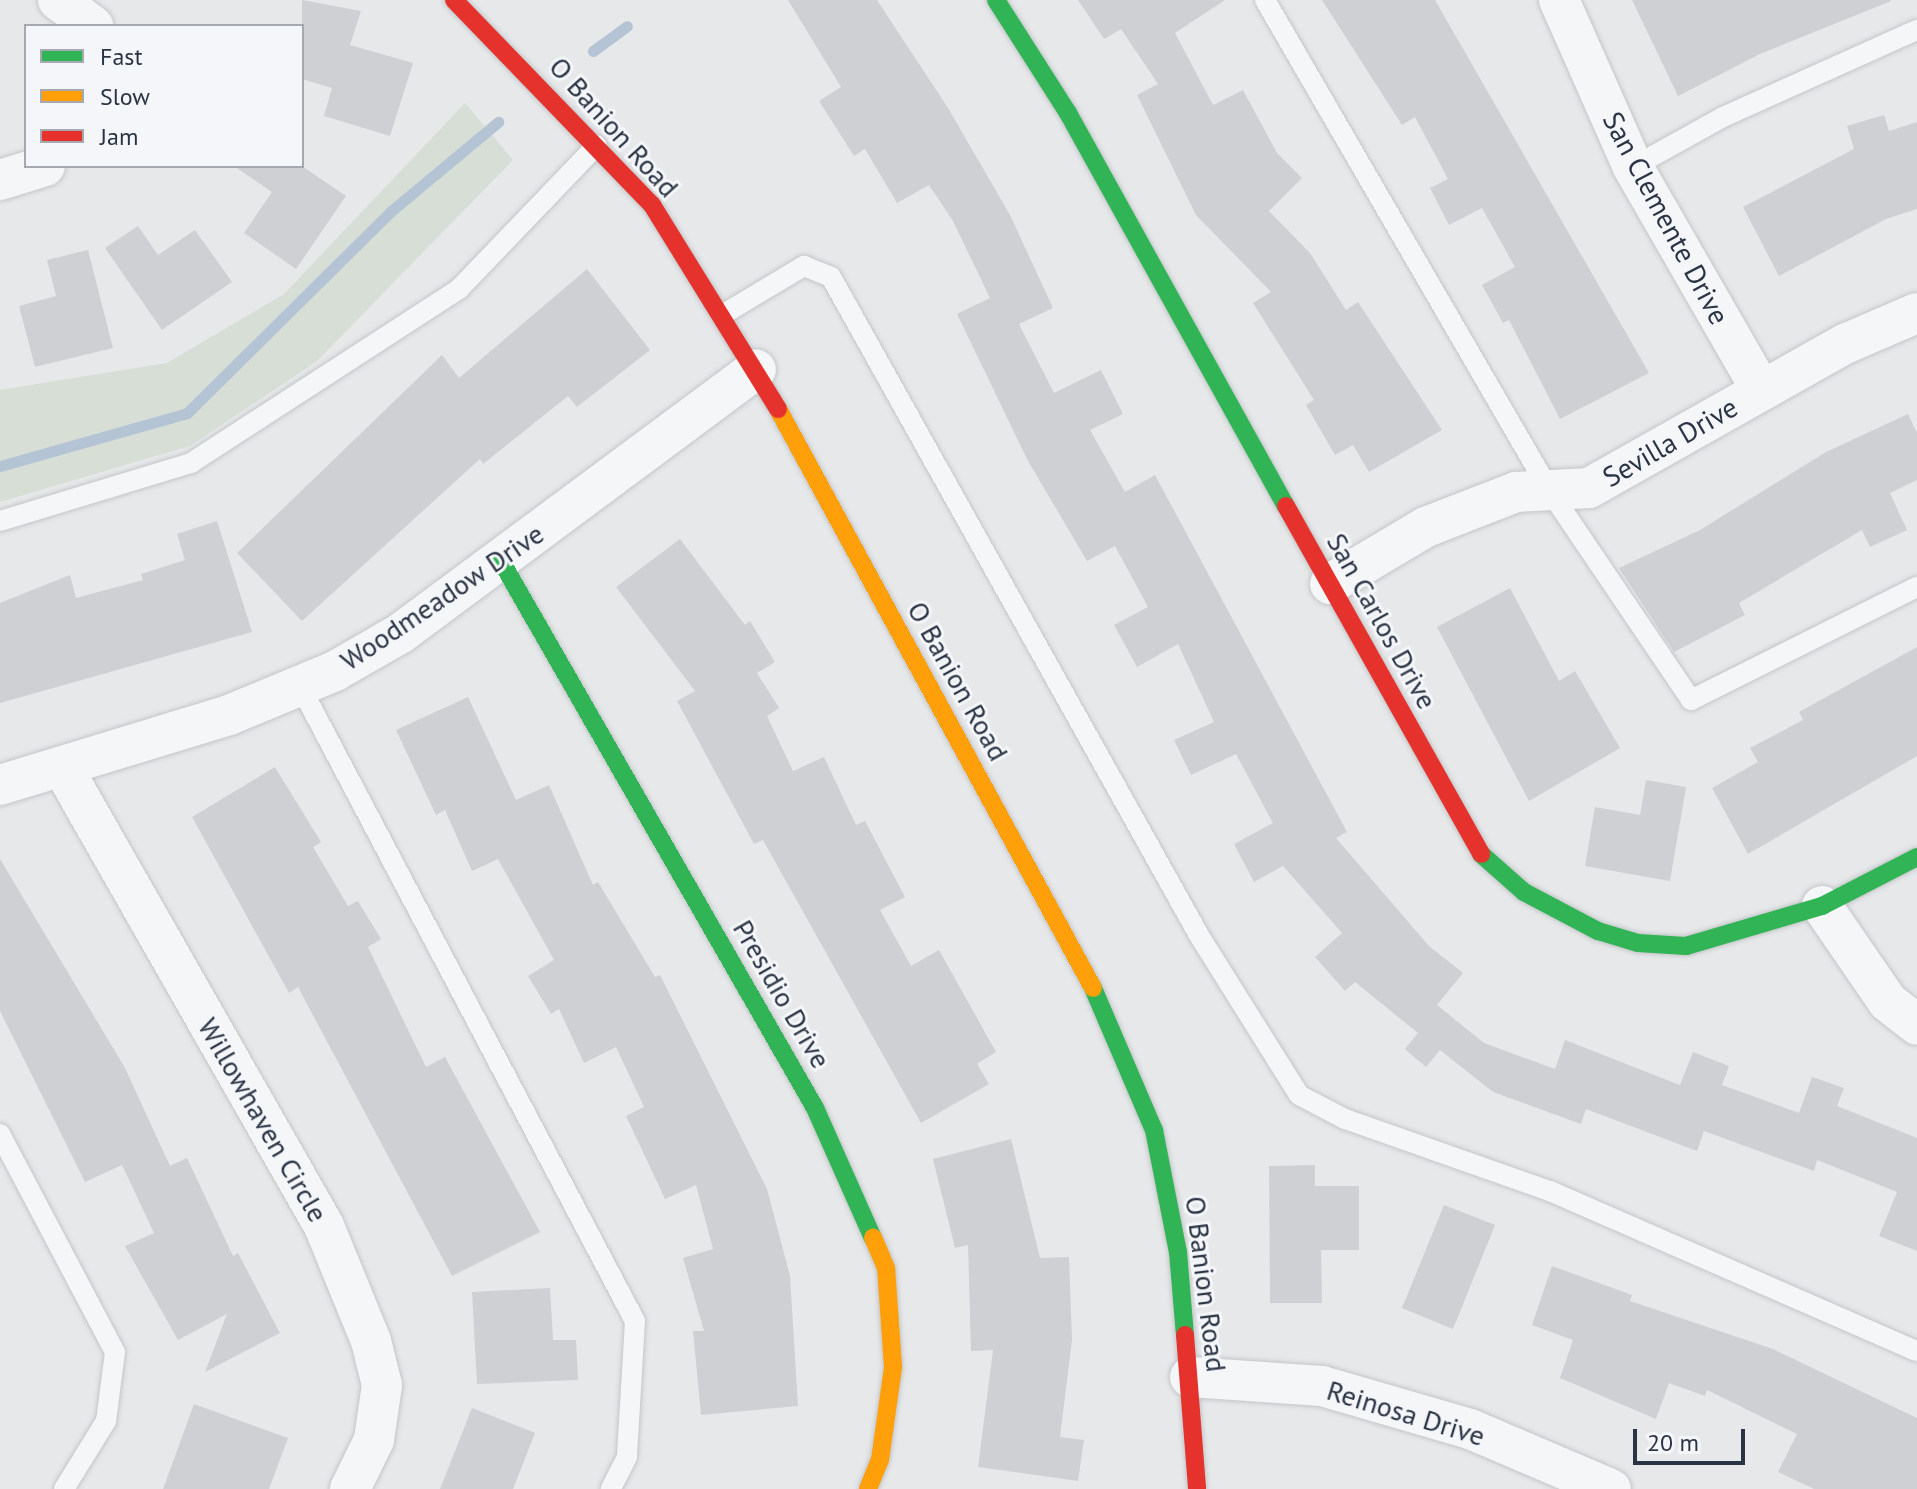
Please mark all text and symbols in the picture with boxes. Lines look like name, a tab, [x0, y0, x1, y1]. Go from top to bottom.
legend	[24, 24, 304, 168]
text: Fast	[100, 41, 143, 72]
street label: O Banion Road	[542, 50, 686, 204]
text: Slow	[100, 81, 150, 112]
street label: San Clemente Drive	[1596, 106, 1736, 330]
text: Jam	[100, 121, 138, 152]
street label: Sevilla Drive	[1597, 390, 1743, 494]
street label: Woodmeadow Drive	[334, 516, 550, 678]
street label: San Carlos Drive	[1320, 527, 1444, 715]
street label: O Banion Road	[900, 596, 1016, 766]
street label: Presidio Drive	[726, 914, 838, 1074]
street label: Willowhaven Circle	[191, 1012, 335, 1228]
street label: O Banion Road	[1179, 1194, 1233, 1374]
street label: Reinosa Drive	[1323, 1373, 1489, 1453]
scale bar	[1637, 1413, 1749, 1463]
text: 20 m	[1647, 1427, 1699, 1458]

